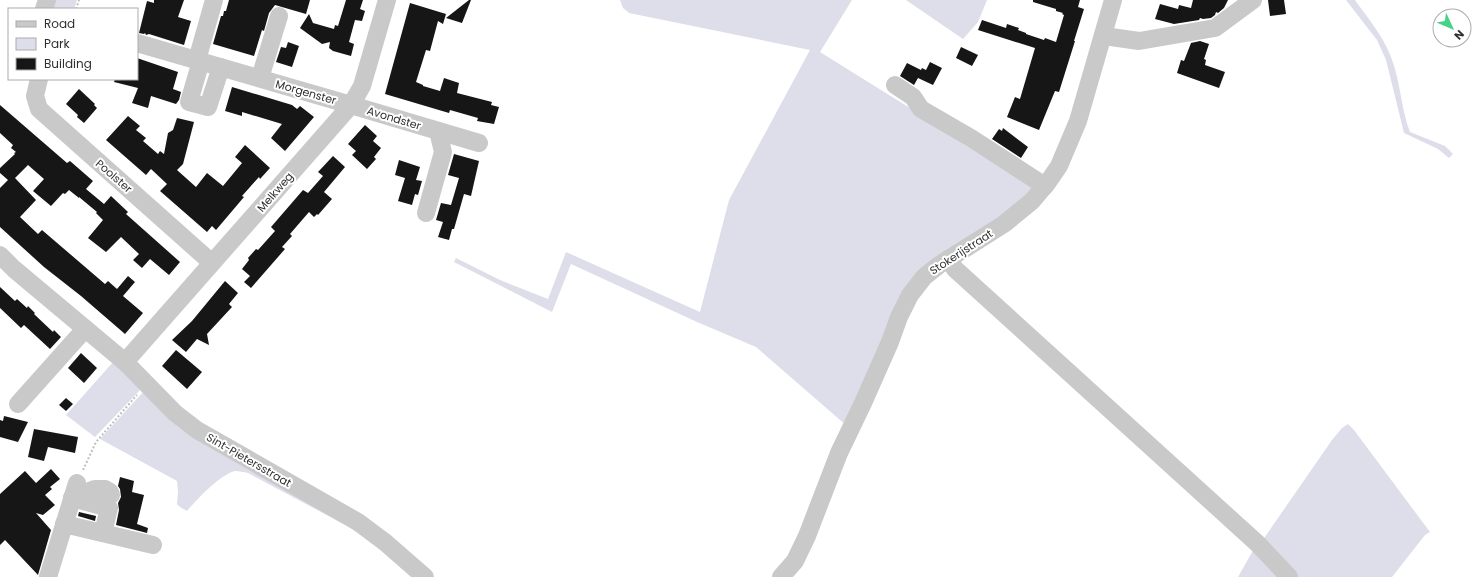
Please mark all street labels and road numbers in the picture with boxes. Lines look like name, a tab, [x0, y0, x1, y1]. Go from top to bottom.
street label: Morgenster	[274, 76, 338, 108]
street label: Avondster	[365, 102, 423, 134]
street label: Poolster	[92, 156, 136, 196]
street label: Melkweg	[253, 169, 297, 215]
street label: Stokerijstraat	[926, 226, 996, 278]
street label: Sint-Pietersstraat	[204, 429, 294, 491]

